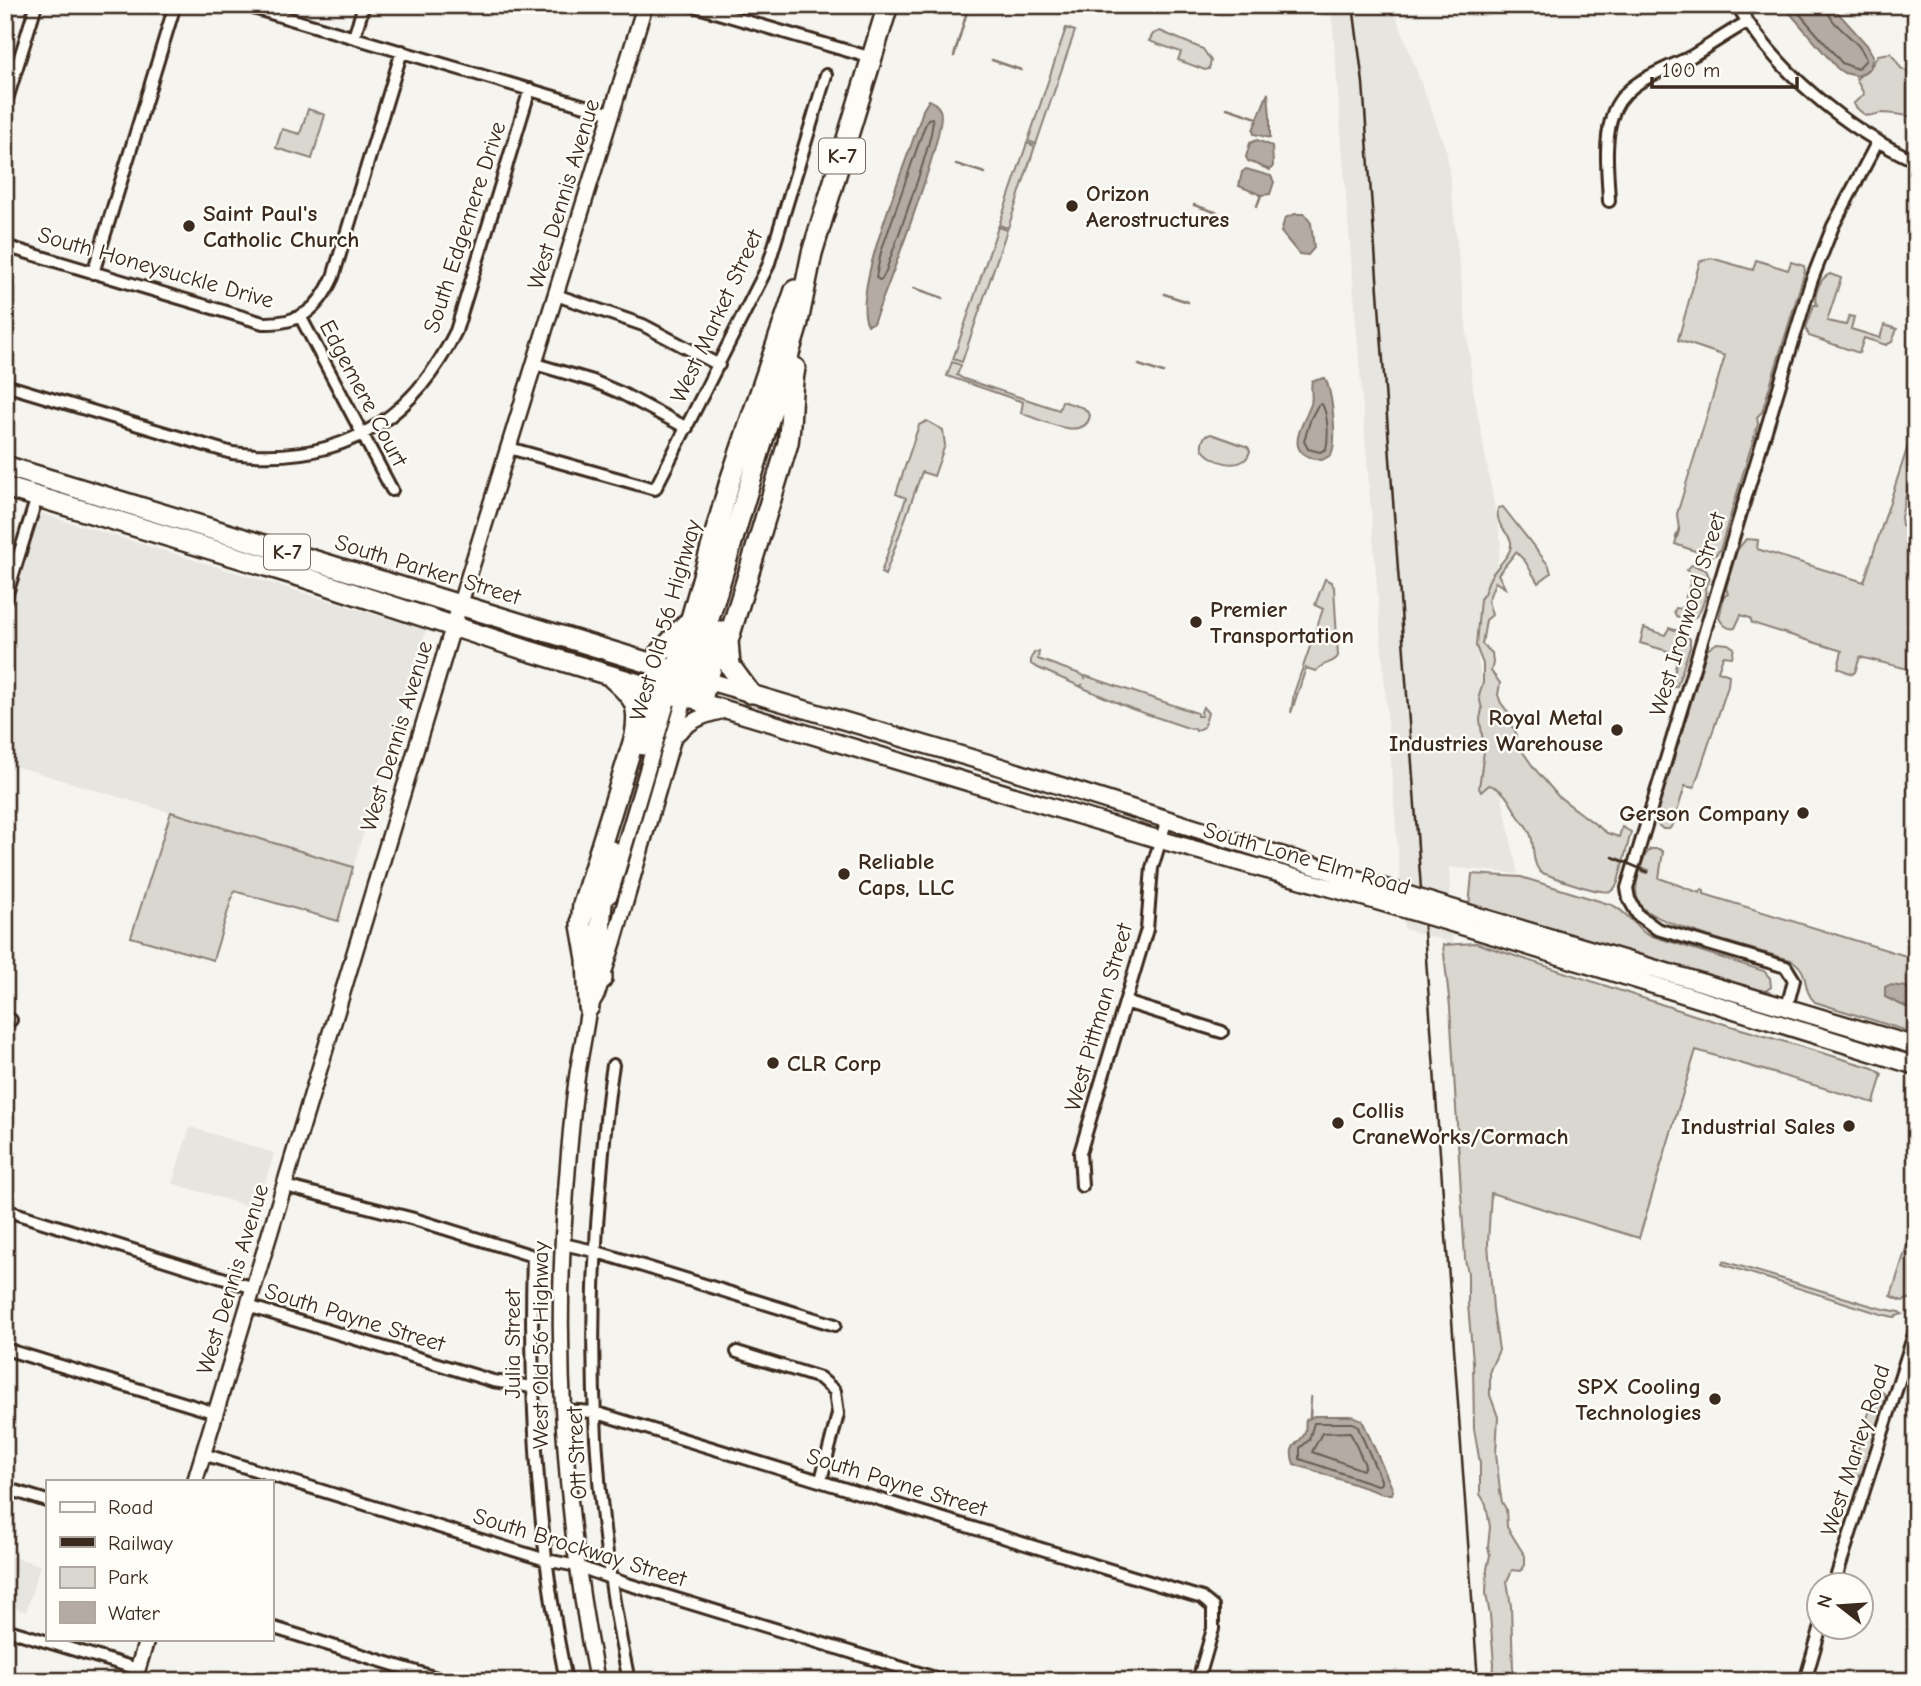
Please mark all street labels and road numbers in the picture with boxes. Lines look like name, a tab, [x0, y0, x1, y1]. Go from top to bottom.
street label: West Dennis Avenue	[522, 96, 605, 293]
street label: South Edgemere Drive	[418, 118, 511, 336]
road number: K-7	[819, 138, 865, 174]
street label: South Honeysuckle Drive	[35, 221, 277, 314]
street label: West Market Street	[664, 224, 769, 407]
street label: Edgemere Court	[314, 315, 414, 472]
street label: West Ironwood Street	[1644, 508, 1732, 719]
street label: West Old 56 Highway	[624, 516, 707, 724]
street label: South Parker Street	[332, 528, 525, 611]
road number: K-7	[264, 534, 310, 570]
street label: West Dennis Avenue	[355, 638, 438, 835]
street label: South Lone Elm Road	[1200, 816, 1413, 901]
street label: West Pittman Street	[1059, 919, 1139, 1114]
street label: West Dennis Avenue	[191, 1181, 274, 1378]
street label: West Old 56 Highway	[527, 1240, 554, 1449]
street label: South Payne Street	[262, 1277, 449, 1358]
street label: Julia Street	[499, 1288, 526, 1399]
street label: West Marley Road	[1815, 1361, 1896, 1539]
street label: Ott Street	[561, 1404, 592, 1500]
street label: South Payne Street	[804, 1442, 991, 1523]
street label: South Brockway Street	[470, 1502, 691, 1593]

